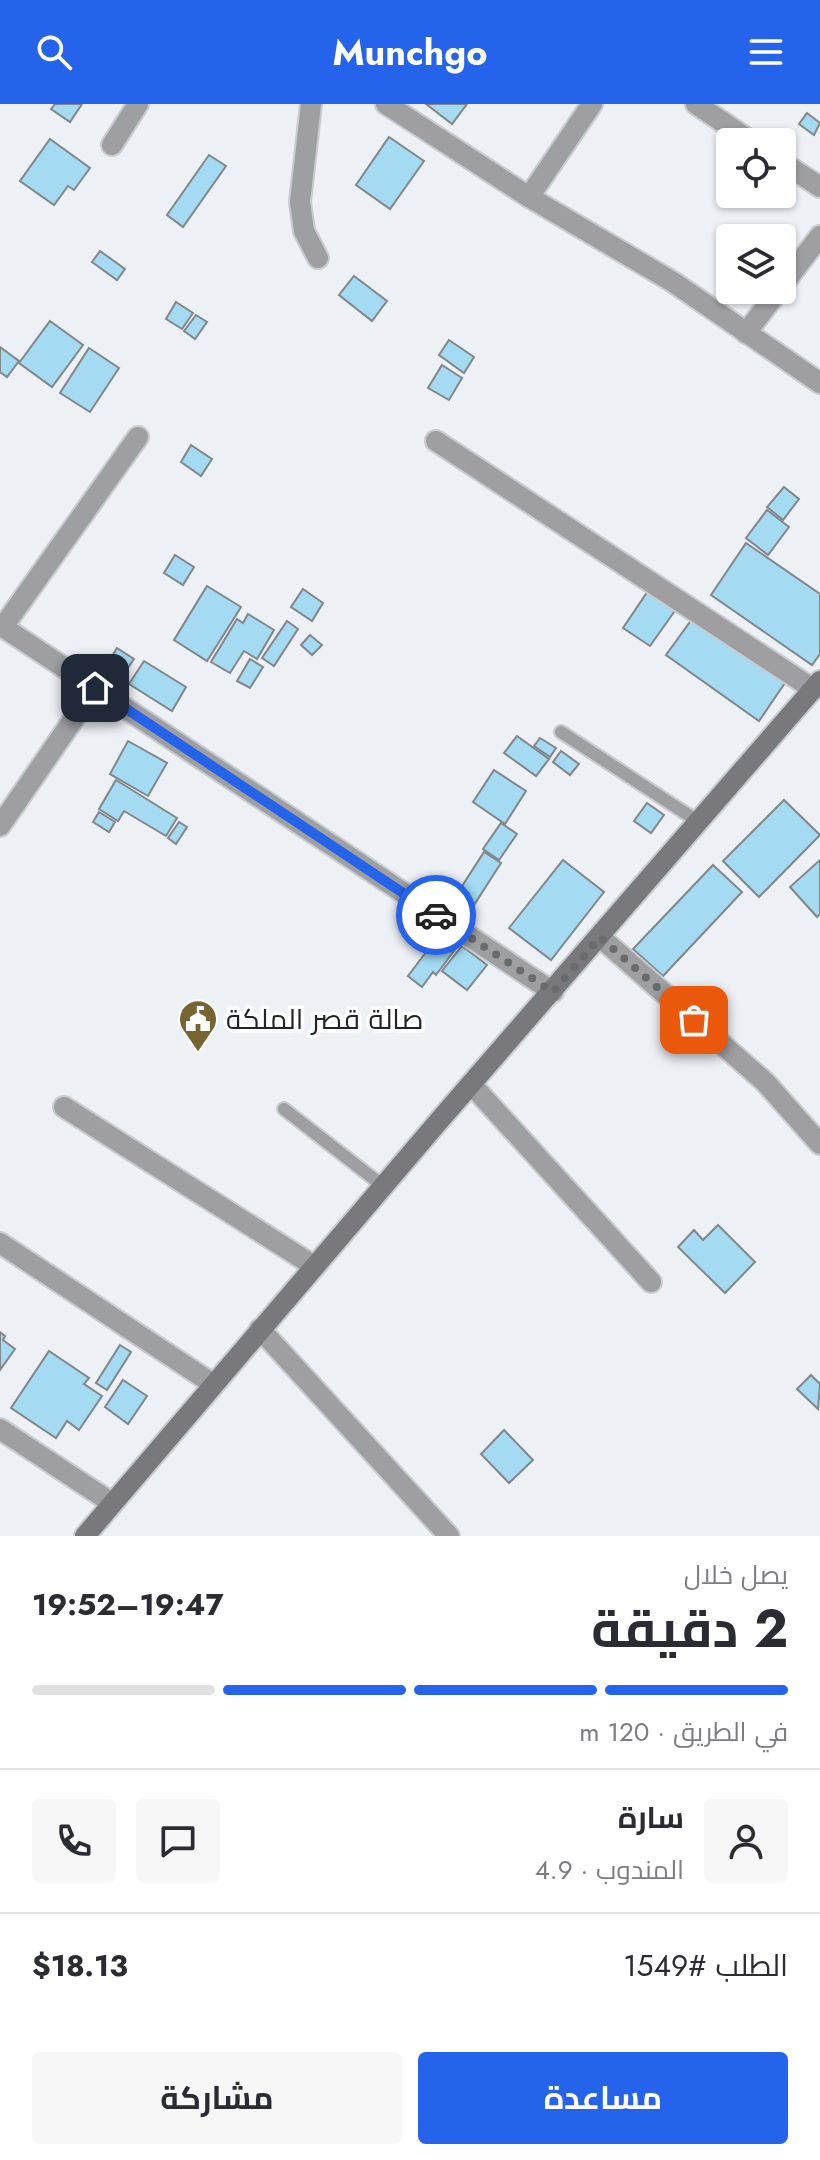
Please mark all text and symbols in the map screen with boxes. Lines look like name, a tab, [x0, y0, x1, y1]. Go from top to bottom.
text: Munchgo	[333, 26, 487, 78]
icon: search	[32, 30, 76, 74]
icon: menu	[744, 30, 788, 74]
map controls	[716, 128, 796, 304]
button: locate	[716, 128, 796, 208]
button: layers	[716, 224, 796, 304]
pin	[61, 654, 129, 722]
icon: home	[73, 666, 117, 710]
courier	[396, 875, 476, 955]
icon: car	[414, 893, 458, 937]
pin	[660, 986, 728, 1054]
public building icon: صالة قصر الملكة	[177, 998, 219, 1053]
icon: bag	[672, 998, 716, 1042]
place label: صالة قصر الملكة	[226, 999, 424, 1040]
text: يصل خلال	[684, 1556, 788, 1594]
text: 19:47–19:52	[32, 1583, 224, 1626]
text: 2 دقيقة	[591, 1591, 788, 1667]
text: في الطريق · 120 m	[579, 1713, 788, 1751]
text: سارة	[618, 1796, 684, 1839]
button: phone	[32, 1799, 116, 1883]
button: chat	[136, 1799, 220, 1883]
button: person	[704, 1799, 788, 1883]
text: المندوب · 4.9	[535, 1851, 684, 1889]
text: $18.13	[32, 1944, 128, 1987]
text: الطلب #1549	[623, 1944, 788, 1987]
button: مشاركة	[32, 2052, 402, 2144]
button: مساعدة	[418, 2052, 788, 2144]

